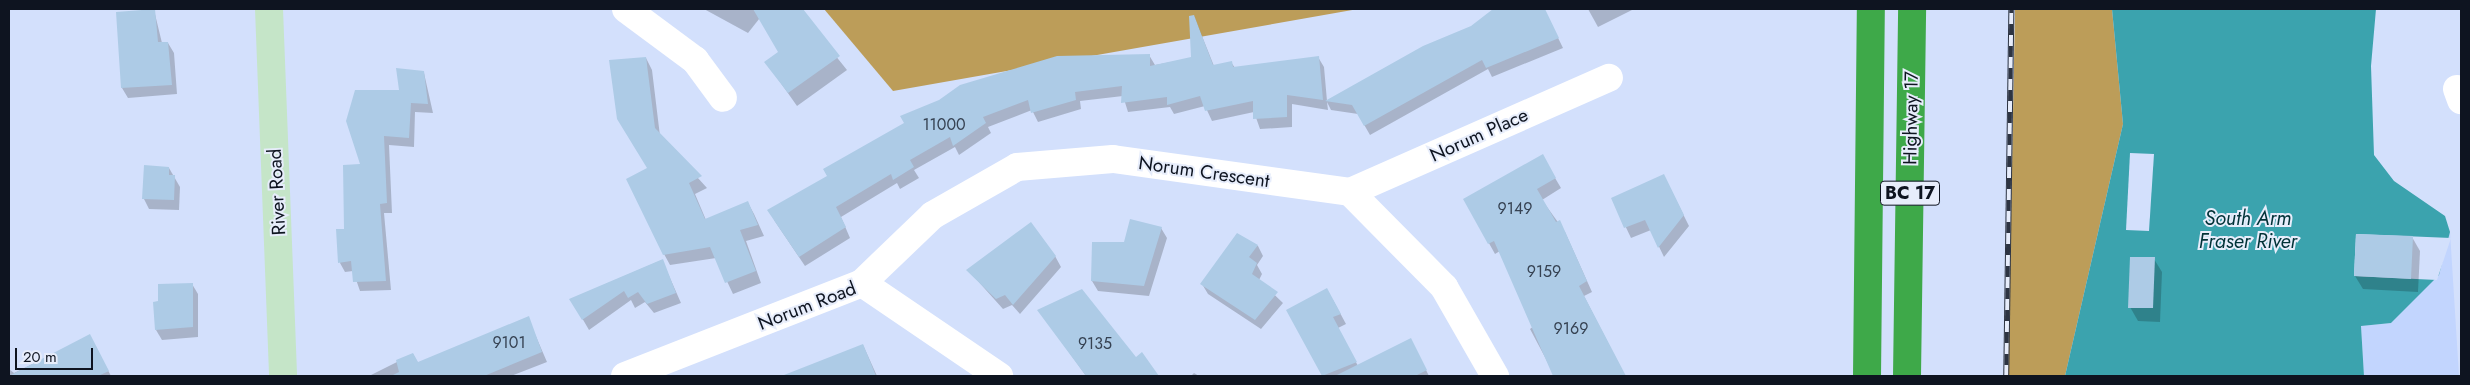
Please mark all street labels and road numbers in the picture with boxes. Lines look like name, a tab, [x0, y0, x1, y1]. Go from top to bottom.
street label: Highway 17	[1899, 71, 1923, 165]
street label: Norum Place	[1426, 103, 1532, 167]
street label: River Road	[263, 148, 291, 236]
street label: Norum Crescent	[1137, 152, 1271, 192]
road number: BC 17	[1880, 178, 1940, 208]
street label: Norum Road	[755, 277, 859, 335]

